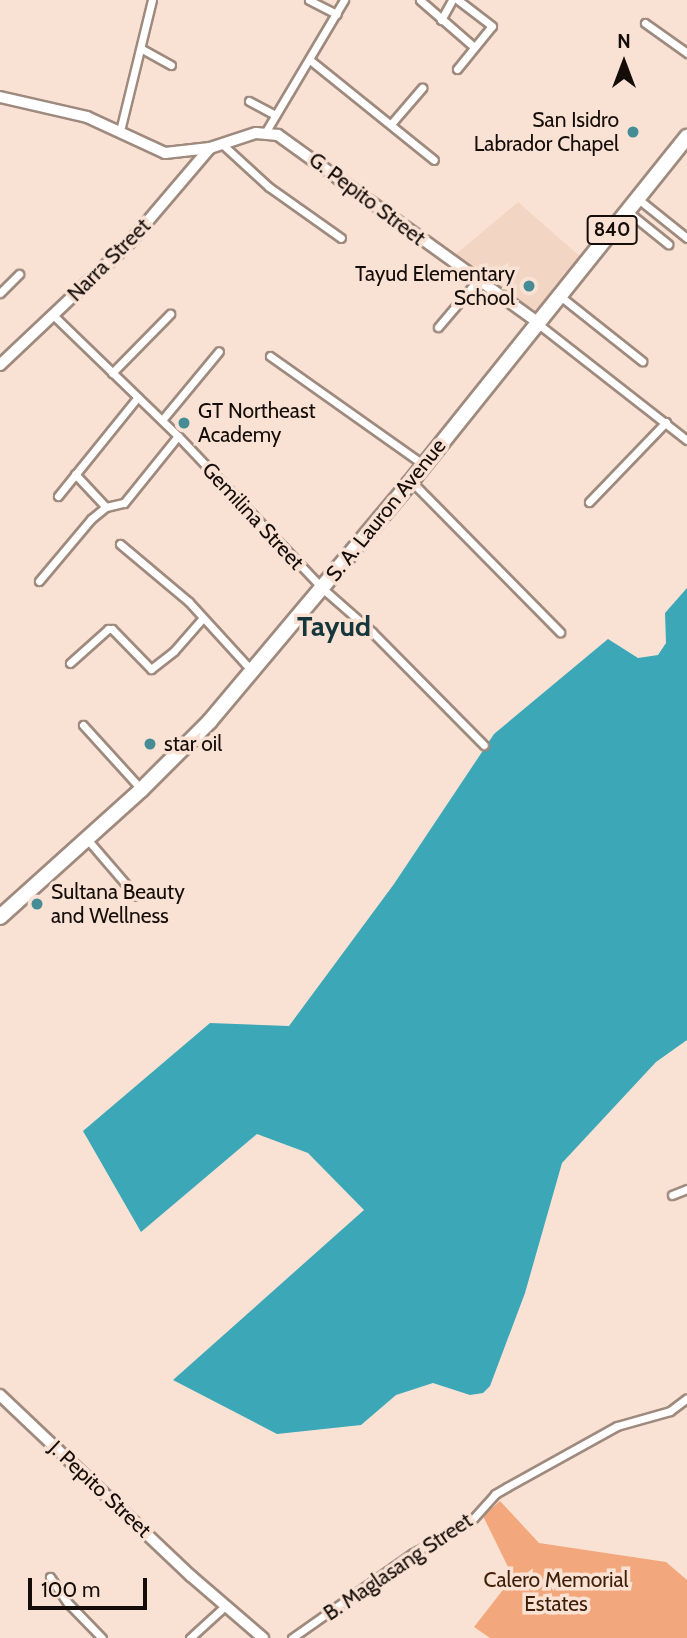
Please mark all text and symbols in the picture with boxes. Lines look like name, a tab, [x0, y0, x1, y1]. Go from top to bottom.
north arrow	[589, 28, 659, 98]
text: N	[617, 30, 631, 53]
place label: San Isidro Labrador Chapel	[474, 107, 619, 157]
marker: San Isidro Labrador Chapel	[625, 124, 641, 140]
street label: G. Pepito Street	[304, 147, 430, 251]
street label: Narra Street	[62, 213, 156, 307]
road number: 840	[586, 214, 638, 246]
place label: Tayud Elementary School	[355, 261, 515, 311]
marker: Tayud Elementary School	[521, 278, 537, 294]
place label: GT Northeast Academy	[198, 398, 316, 448]
marker: GT Northeast Academy	[176, 415, 192, 431]
street label: S. A. Lauron Avenue	[321, 434, 451, 586]
street label: Gemilina Street	[197, 457, 309, 575]
district label: Tayud	[297, 609, 371, 643]
place label: star oil	[164, 731, 222, 757]
marker: star oil	[142, 736, 158, 752]
place label: Sultana Beauty and Wellness	[51, 879, 185, 929]
marker: Sultana Beauty and Wellness	[29, 896, 45, 912]
street label: J. Pepito Street	[44, 1435, 156, 1543]
street label: B. Maglasang Street	[319, 1508, 477, 1626]
scale bar	[32, 1564, 150, 1608]
park label: Calero Memorial Estates	[484, 1567, 628, 1617]
text: 100 m	[41, 1577, 100, 1602]

